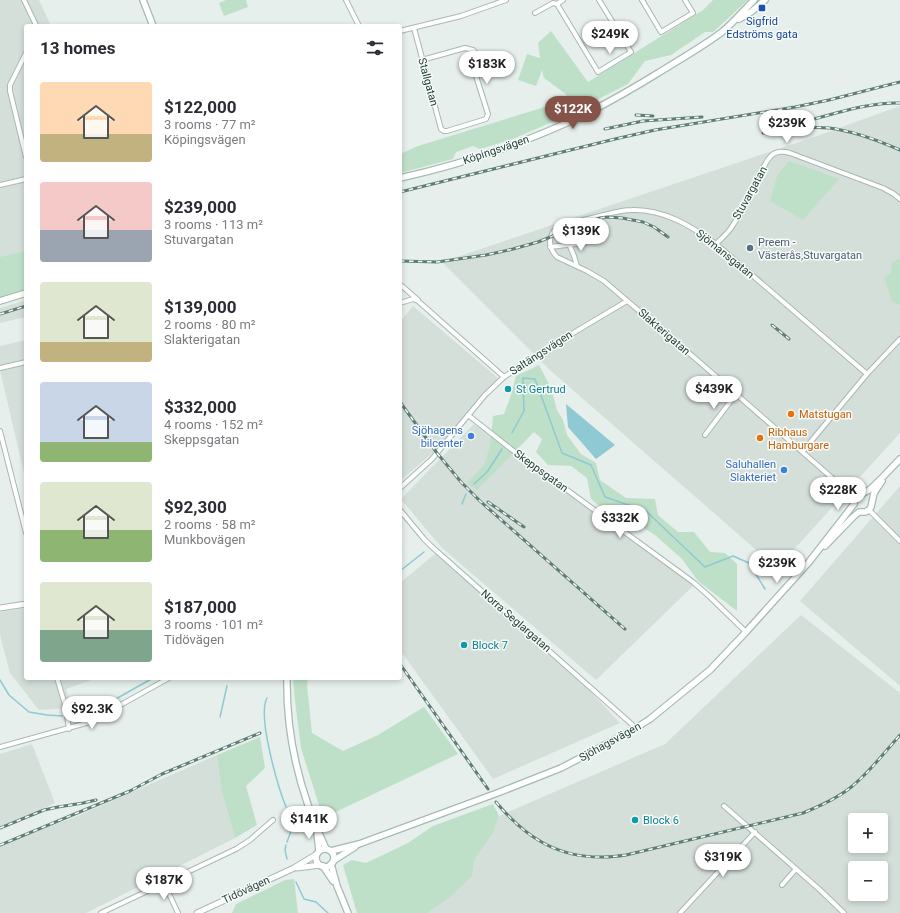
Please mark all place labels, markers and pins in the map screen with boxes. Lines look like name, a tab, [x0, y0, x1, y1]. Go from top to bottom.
marker: Sigfrid Edströms gata	[757, 3, 767, 13]
place label: Sigfrid Edströms gata	[726, 15, 798, 41]
pin: $249K	[582, 21, 638, 55]
pin: $183K	[459, 51, 515, 85]
pin: $122K	[545, 96, 601, 130]
pin: $239K	[759, 110, 815, 144]
pin: $139K	[553, 218, 609, 252]
place label: Preem - Västerås,Stuvargatan	[758, 236, 862, 262]
marker: Preem - Västerås,Stuvargatan	[745, 243, 755, 253]
pin: $439K	[686, 376, 742, 410]
place label: St Gertrud	[516, 383, 566, 396]
marker: St Gertrud	[503, 384, 513, 394]
place label: Matstugan	[799, 408, 852, 421]
marker: Matstugan	[786, 409, 796, 419]
place label: Sjöhagens bilcenter	[412, 424, 463, 450]
place label: Ribhaus Hamburgare	[768, 426, 829, 452]
marker: Sjöhagens bilcenter	[466, 431, 476, 441]
marker: Ribhaus Hamburgare	[755, 433, 765, 443]
place label: Saluhallen Slakteriet	[725, 458, 776, 484]
marker: Saluhallen Slakteriet	[779, 465, 789, 475]
pin: $228K	[810, 477, 866, 511]
pin: $332K	[592, 505, 648, 539]
pin: $239K	[749, 550, 805, 584]
place label: Block 7	[472, 639, 508, 652]
marker: Block 7	[459, 640, 469, 650]
pin: $92.3K	[59, 696, 125, 730]
pin: $141K	[281, 806, 337, 840]
place label: Block 6	[643, 814, 679, 827]
marker: Block 6	[630, 815, 640, 825]
pin: $319K	[695, 844, 751, 878]
pin: $187K	[136, 867, 192, 901]

